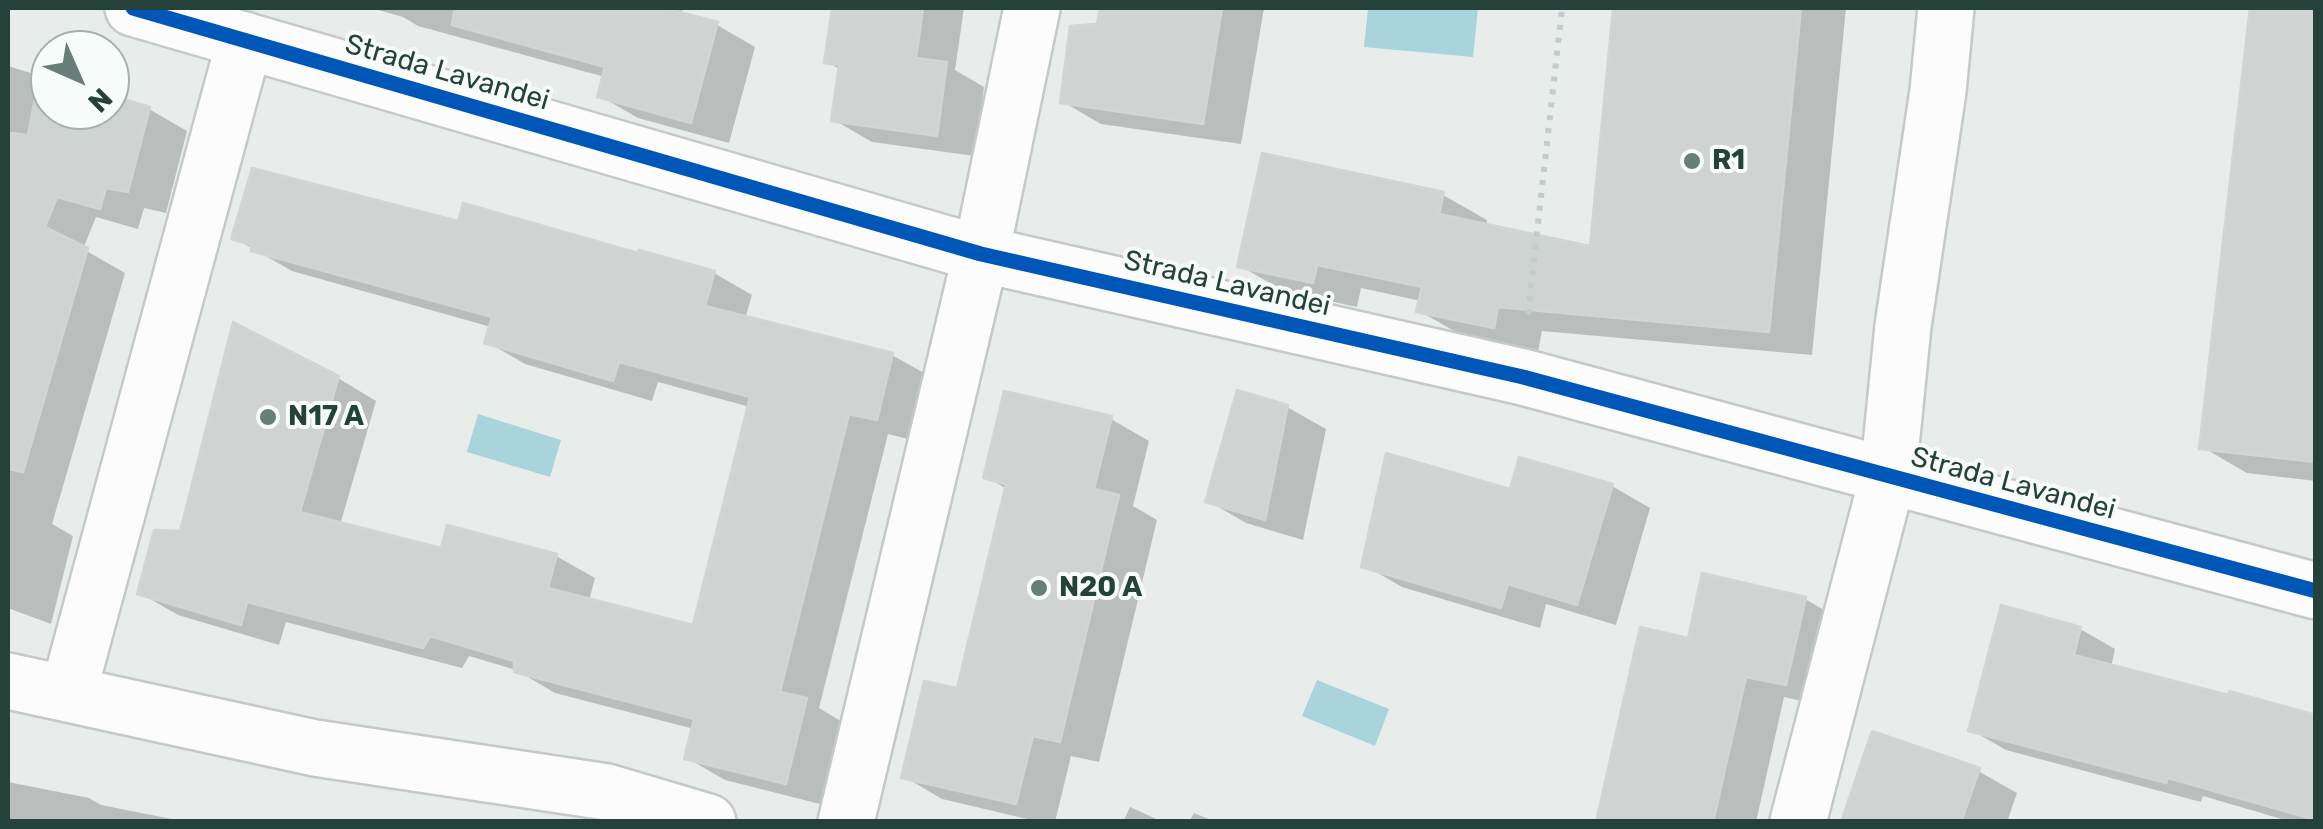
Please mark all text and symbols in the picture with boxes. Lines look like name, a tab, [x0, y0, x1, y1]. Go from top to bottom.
street label: Strada Lavandei	[341, 28, 553, 118]
north arrow	[30, 30, 130, 130]
text: N	[81, 81, 119, 119]
place label: R1	[1712, 144, 1745, 178]
marker: R1	[1681, 150, 1703, 172]
street label: Strada Lavandei	[1121, 244, 1333, 324]
place label: N17 A	[288, 400, 364, 434]
marker: N17 A	[257, 406, 279, 428]
street label: Strada Lavandei	[1907, 441, 2119, 527]
place label: N20 A	[1059, 571, 1142, 605]
marker: N20 A	[1028, 577, 1050, 599]

